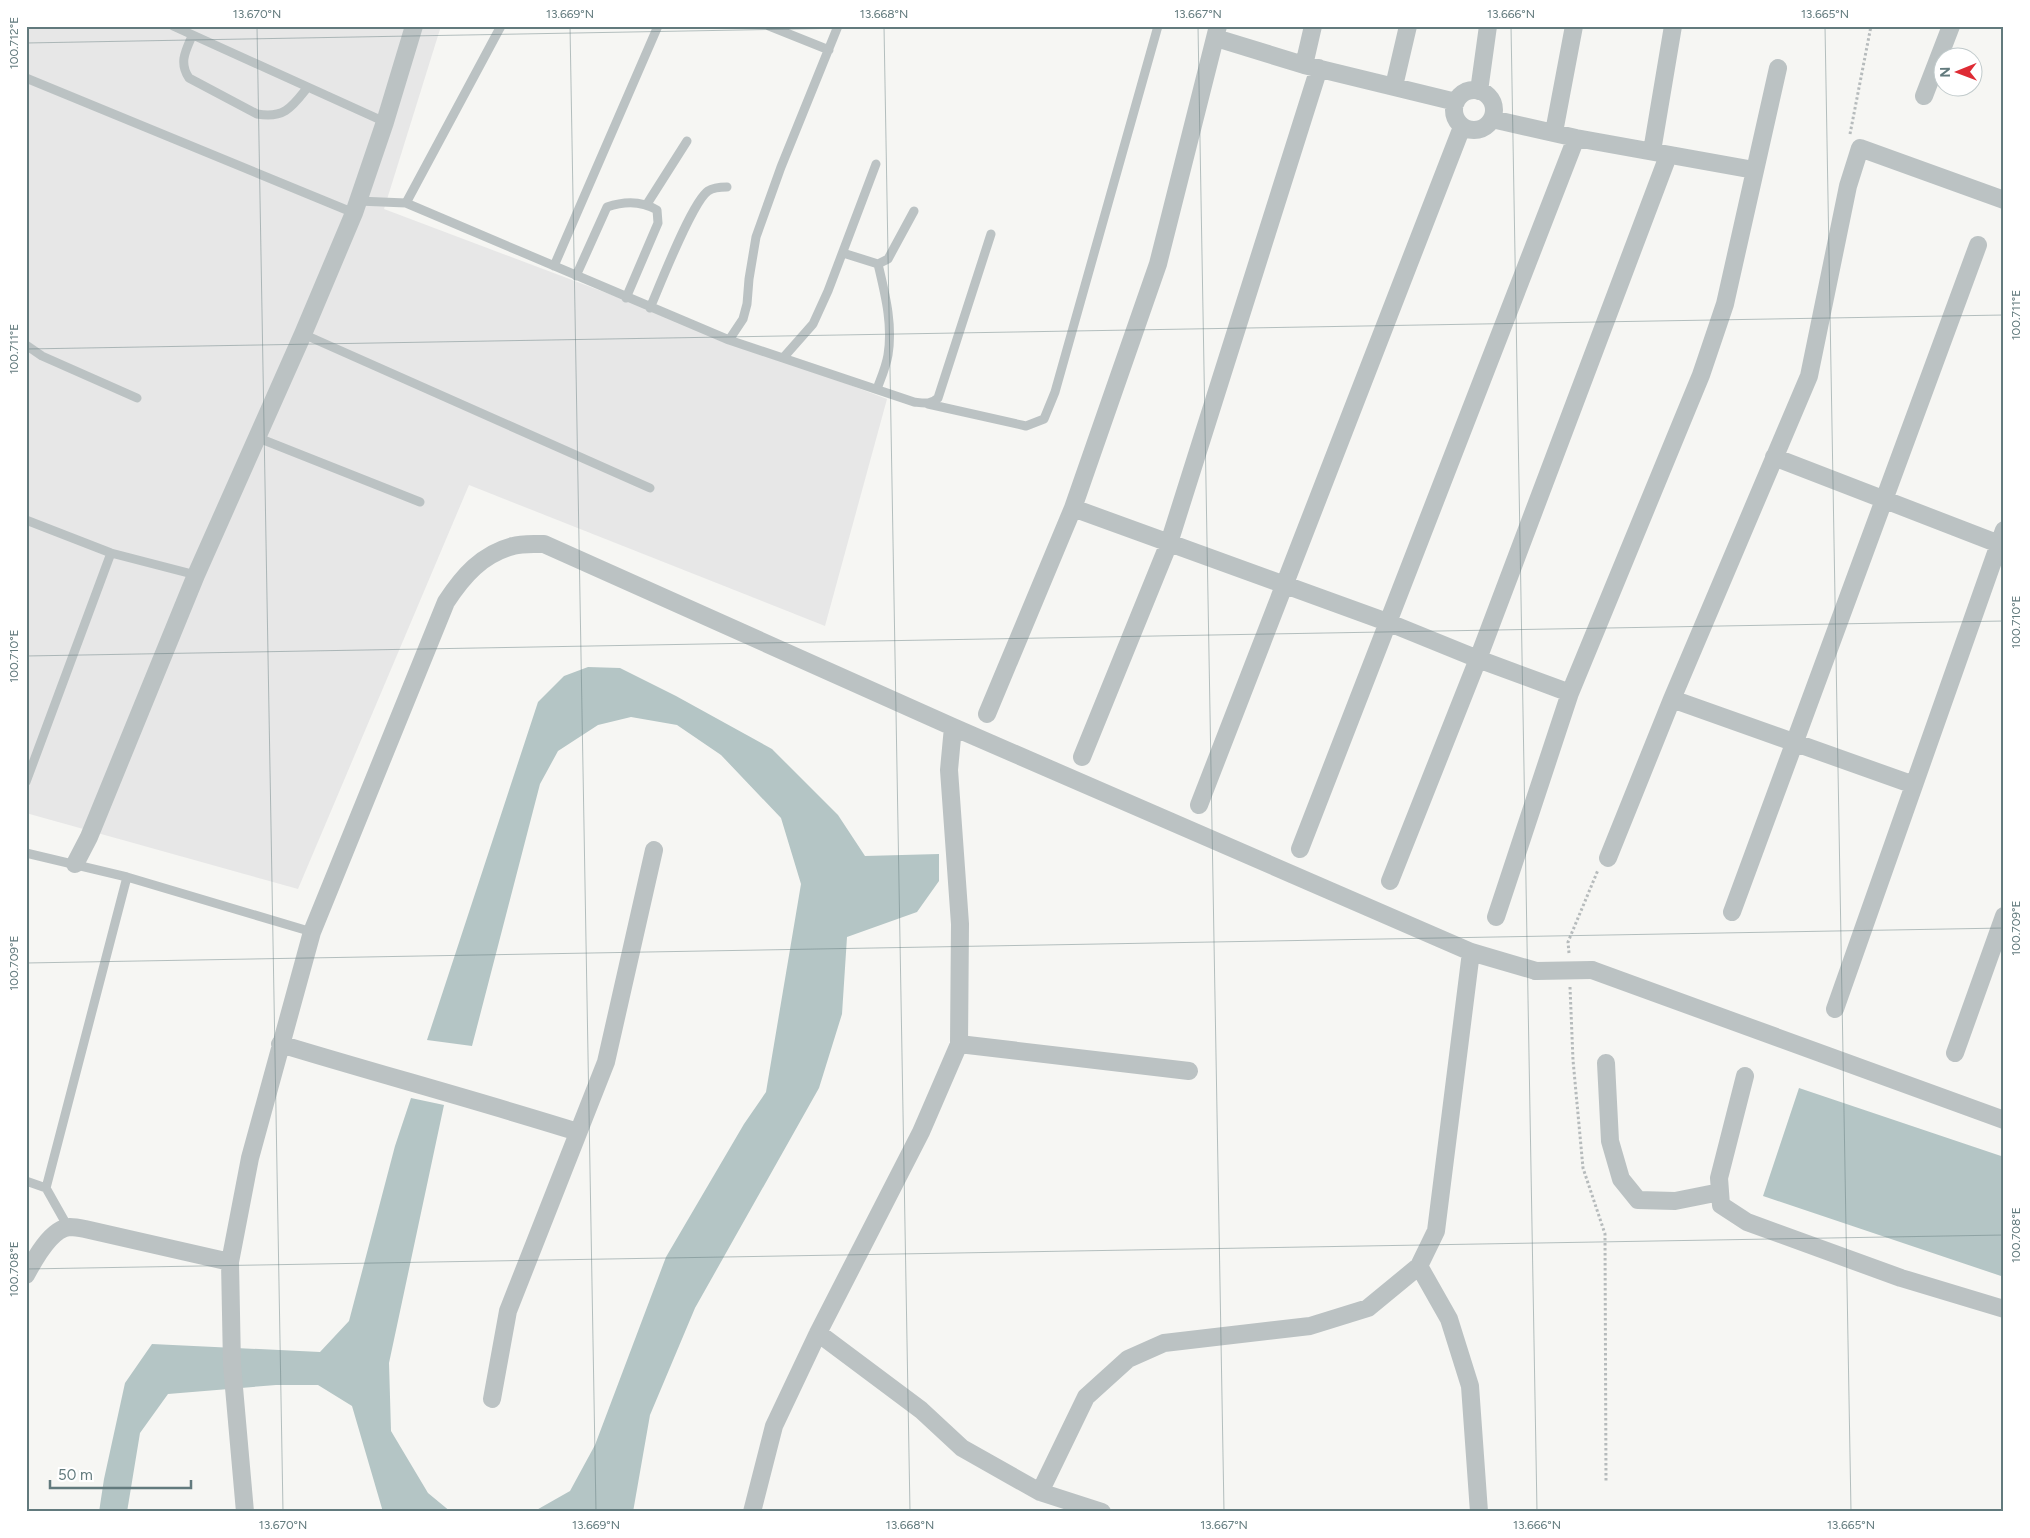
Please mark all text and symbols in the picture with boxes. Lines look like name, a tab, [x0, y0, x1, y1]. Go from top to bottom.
text: 13.670°N	[233, 7, 281, 21]
text: 13.669°N	[546, 7, 594, 21]
text: 13.668°N	[860, 7, 908, 21]
text: 13.667°N	[1174, 7, 1222, 21]
text: 13.666°N	[1487, 7, 1535, 21]
text: 13.665°N	[1801, 7, 1849, 21]
text: 100.712°E	[7, 17, 21, 69]
north arrow	[1932, 48, 1982, 98]
text: N	[1937, 67, 1954, 78]
text: 100.711°E	[2009, 290, 2023, 340]
text: 100.711°E	[7, 324, 21, 374]
text: 100.710°E	[2009, 595, 2023, 649]
text: 100.710°E	[7, 629, 21, 683]
text: 100.709°E	[2009, 900, 2023, 956]
text: 100.709°E	[7, 935, 21, 991]
text: 100.708°E	[2009, 1207, 2023, 1263]
text: 100.708°E	[7, 1241, 21, 1297]
scale bar	[50, 1458, 191, 1490]
text: 50 m	[58, 1466, 93, 1484]
text: 13.670°N	[259, 1518, 307, 1532]
text: 13.669°N	[572, 1518, 620, 1532]
text: 13.668°N	[886, 1518, 934, 1532]
text: 13.667°N	[1200, 1518, 1248, 1532]
text: 13.666°N	[1513, 1518, 1561, 1532]
text: 13.665°N	[1827, 1518, 1875, 1532]

